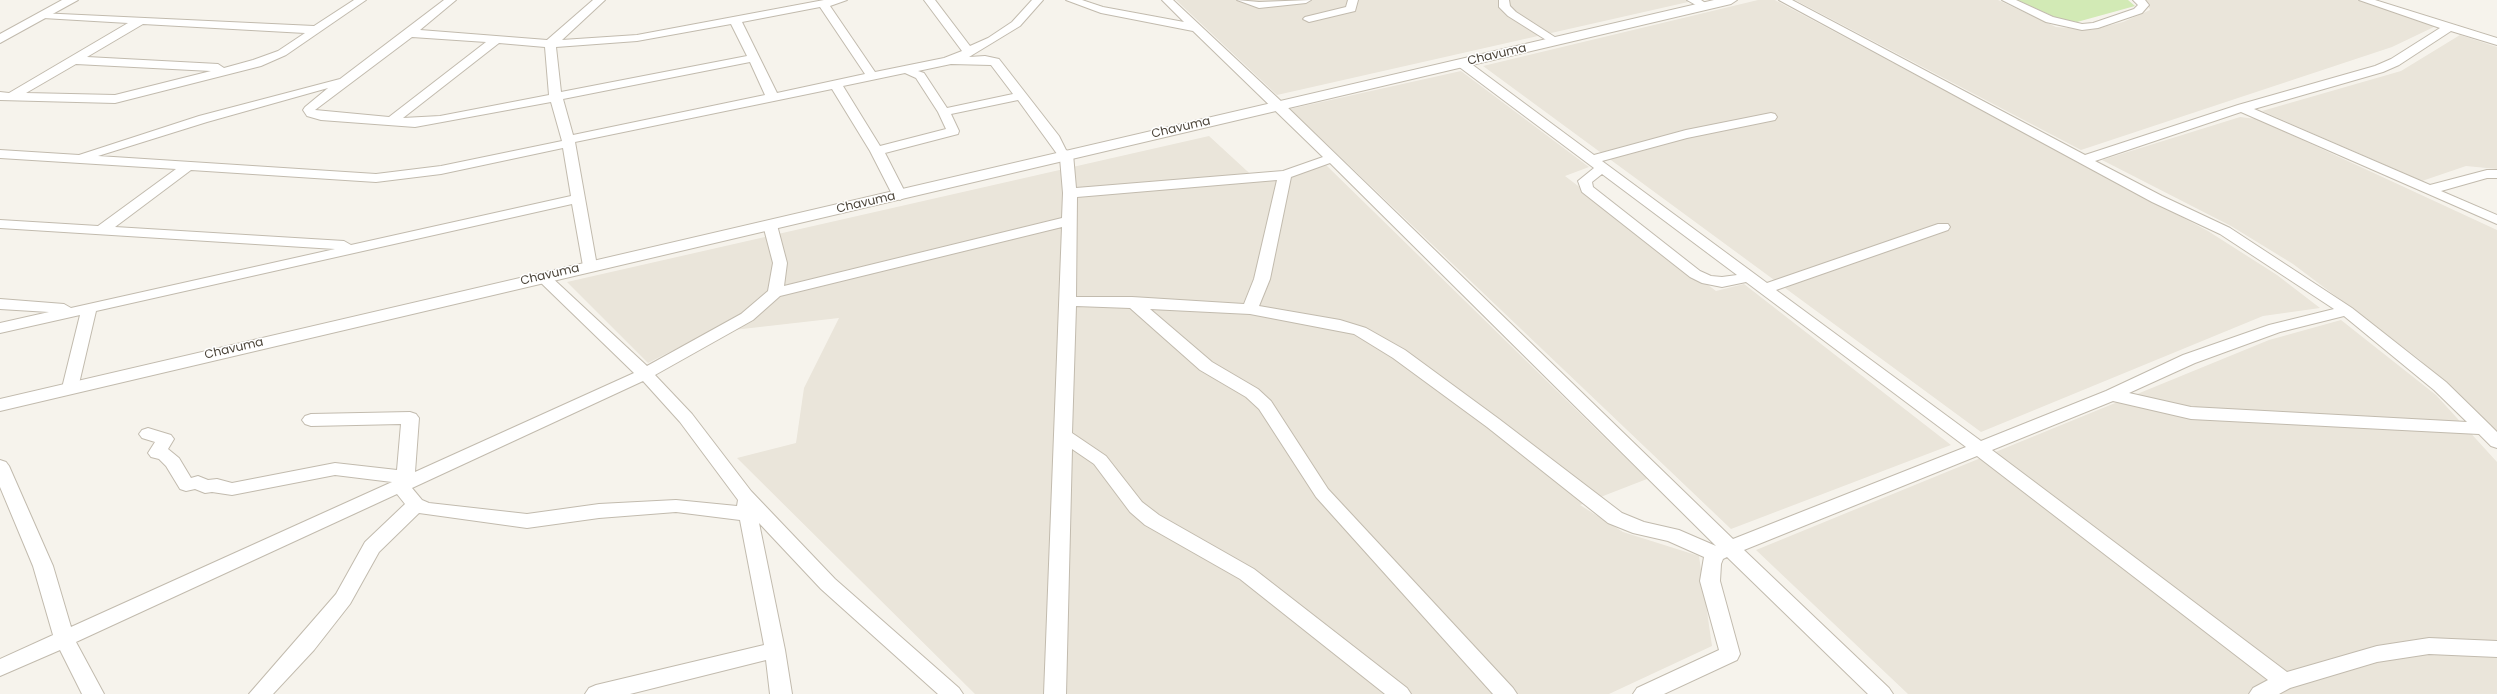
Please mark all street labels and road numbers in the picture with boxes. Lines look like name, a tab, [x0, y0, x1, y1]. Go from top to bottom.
street label: Chavuma	[1466, 41, 1528, 69]
street label: Chavuma	[1150, 114, 1212, 142]
street label: Chavuma	[835, 189, 897, 217]
street label: Chavuma	[519, 261, 581, 289]
street label: Chavuma	[203, 335, 265, 363]

